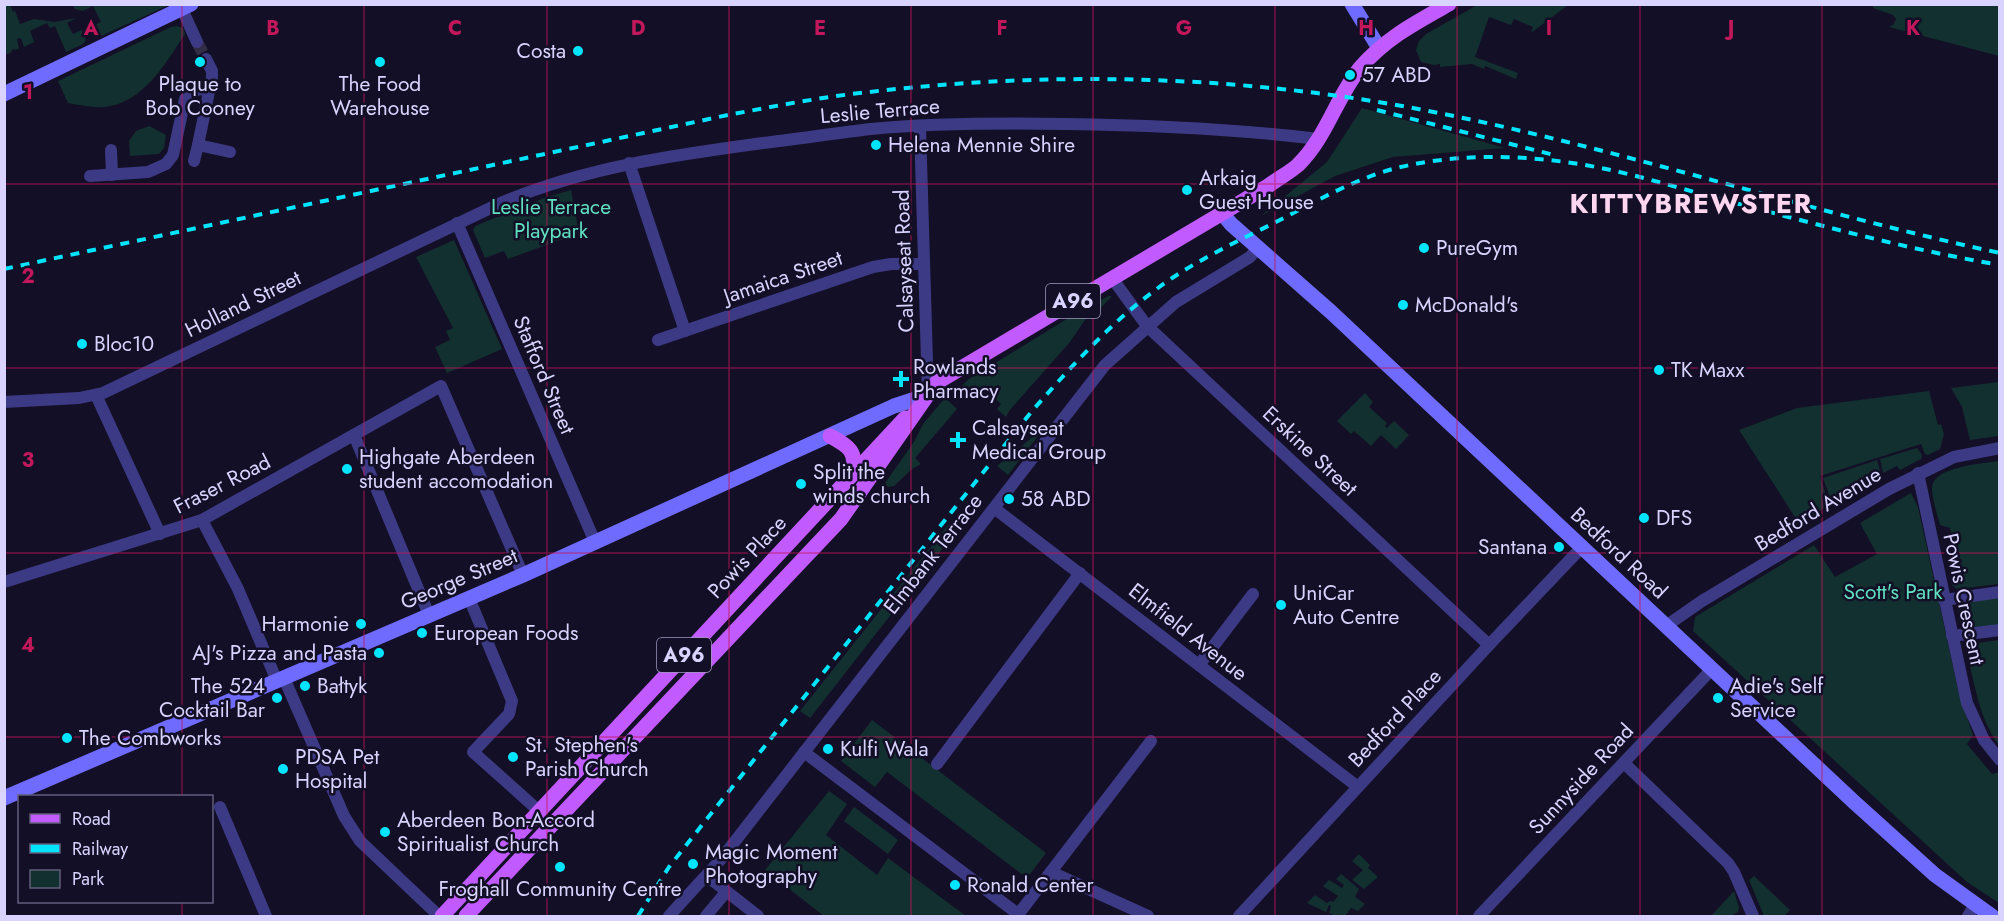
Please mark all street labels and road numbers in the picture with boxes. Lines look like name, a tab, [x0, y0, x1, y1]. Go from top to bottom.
street label: Leslie Terrace	[819, 91, 941, 131]
street label: Calsayseat Road	[887, 189, 921, 333]
street label: Jamaica Street	[717, 243, 846, 312]
street label: Holland Street	[180, 263, 306, 345]
road number: A96	[1046, 284, 1100, 318]
street label: Stafford Street	[506, 311, 582, 439]
street label: Erskine Street	[1256, 399, 1364, 503]
street label: Fraser Road	[168, 447, 276, 521]
street label: Bedford Avenue	[1749, 459, 1887, 559]
street label: Elmbank Terrace	[876, 487, 990, 620]
street label: Bedford Road	[1564, 500, 1674, 606]
street label: Powis Place	[701, 509, 793, 605]
street label: Powis Crescent	[1935, 530, 1993, 668]
street label: George Street	[396, 541, 522, 617]
street label: Elmfield Avenue	[1122, 576, 1254, 688]
road number: A96	[657, 638, 711, 672]
street label: Bedford Place	[1341, 662, 1449, 774]
street label: Sunnyside Road	[1522, 717, 1640, 841]

